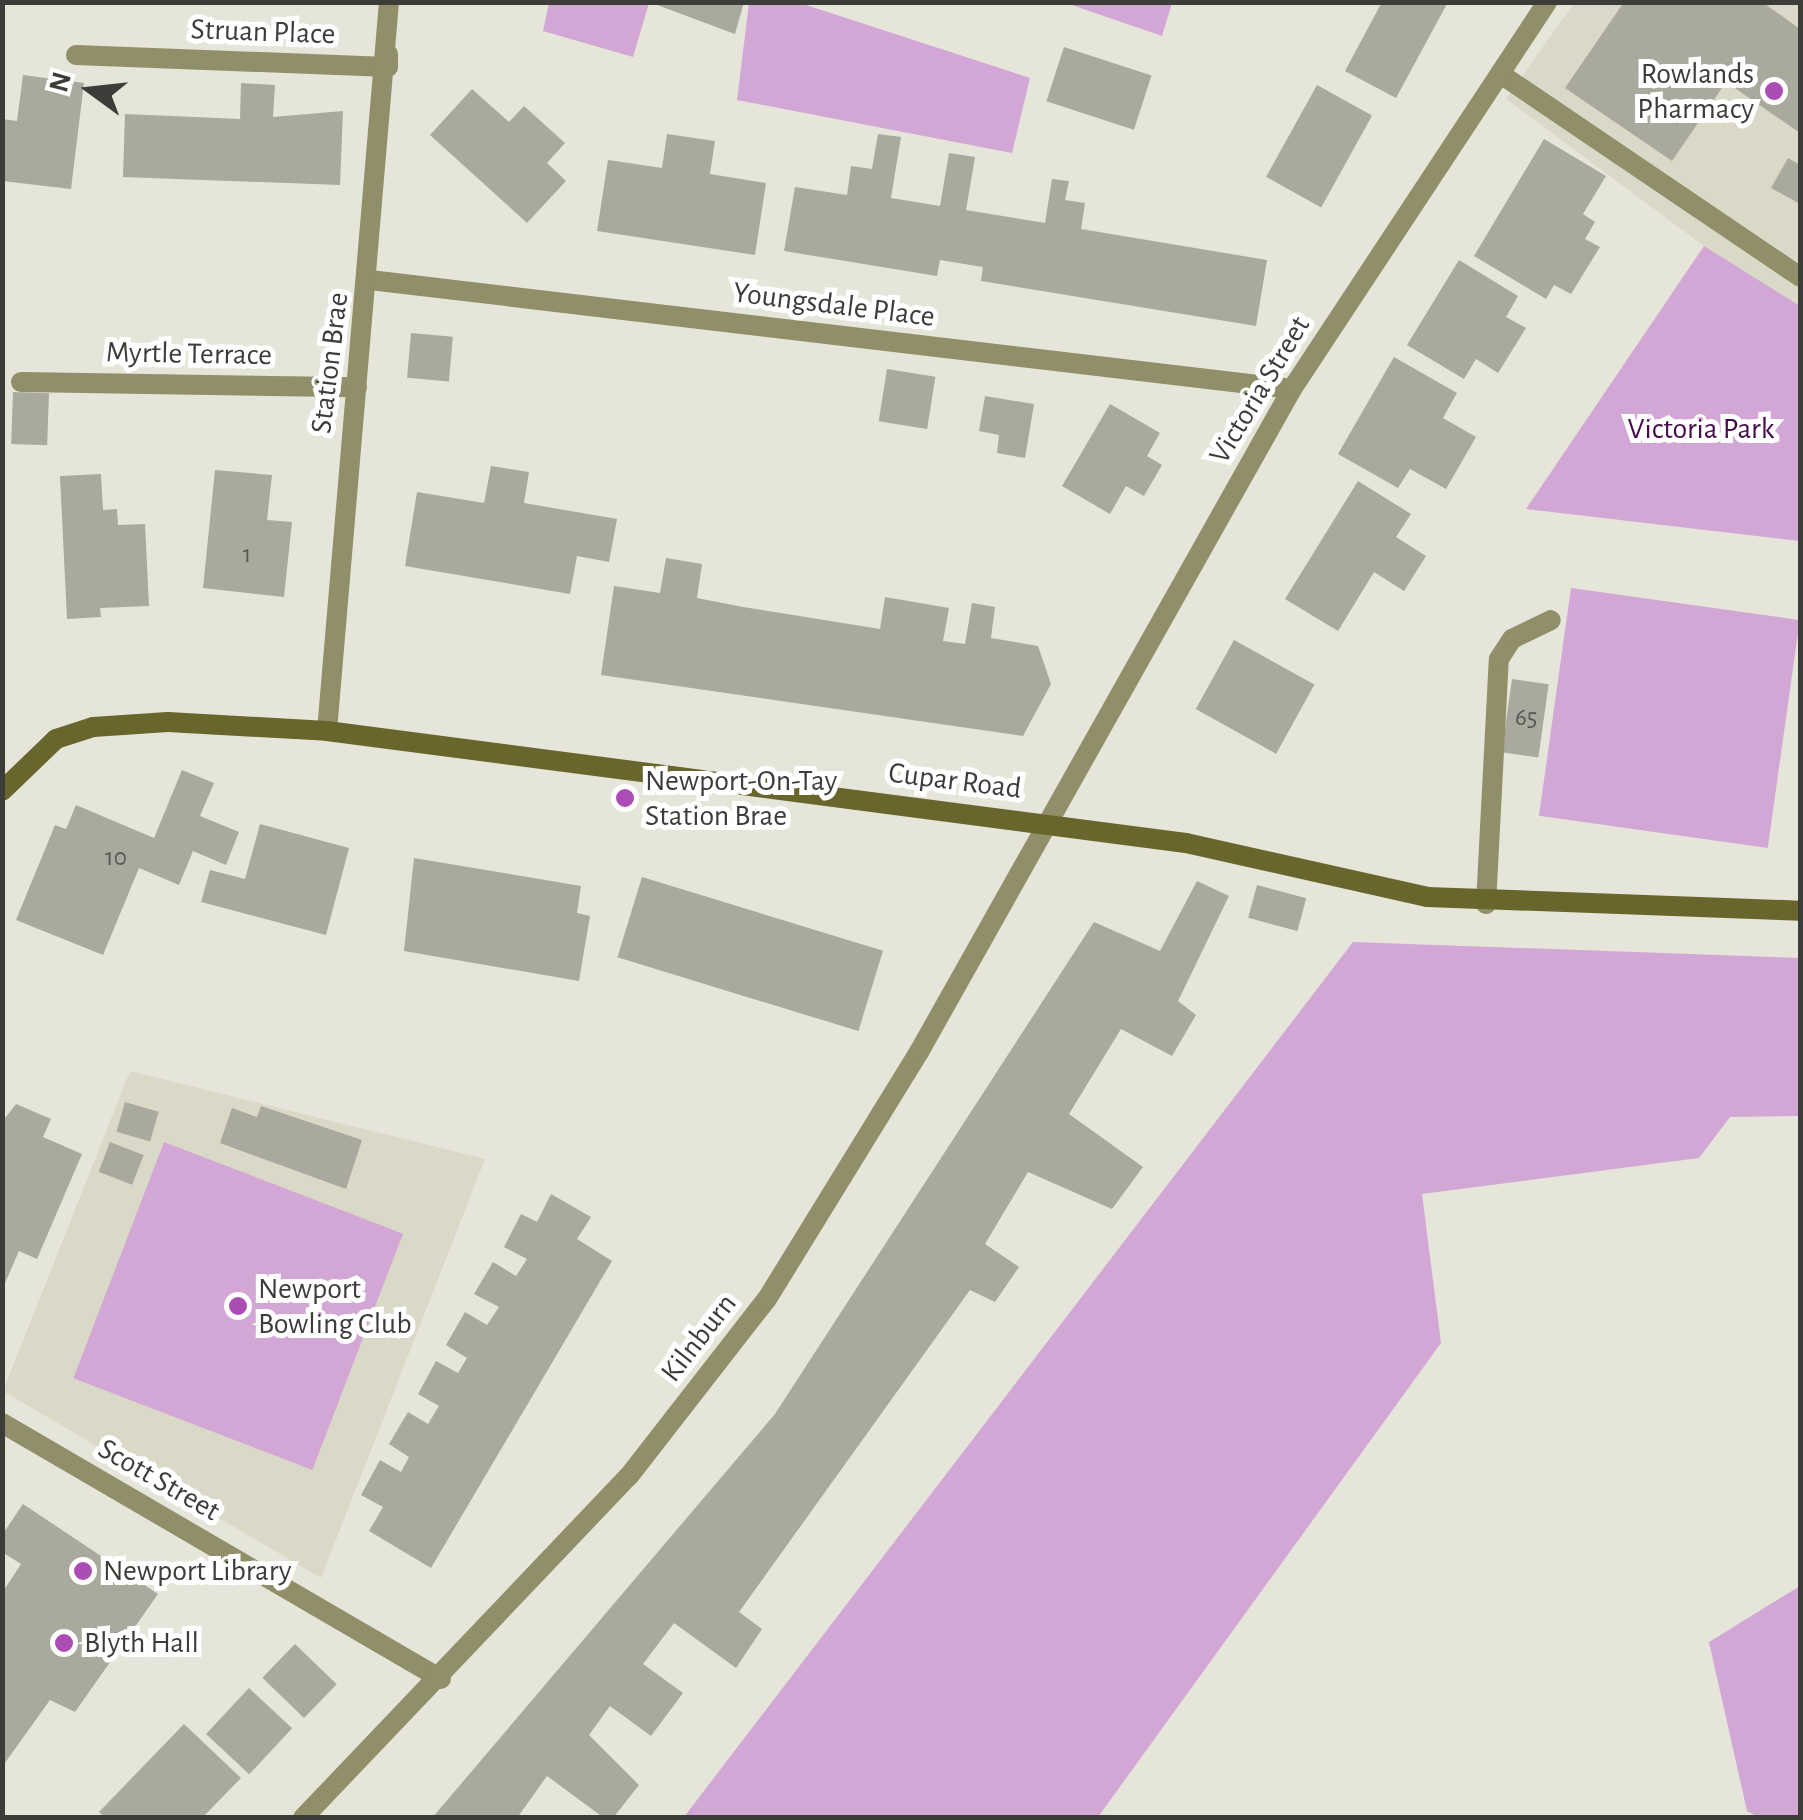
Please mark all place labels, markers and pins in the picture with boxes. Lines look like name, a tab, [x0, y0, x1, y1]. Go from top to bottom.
place label: Rowlands Pharmacy	[1637, 56, 1754, 126]
marker: Rowlands Pharmacy	[1763, 80, 1785, 102]
place label: Newport-On-Tay Station Brae	[645, 763, 837, 834]
marker: Newport-On-Tay Station Brae	[614, 787, 636, 809]
place label: Newport Bowling Club	[258, 1271, 412, 1342]
marker: Newport Bowling Club	[227, 1295, 249, 1317]
place label: Newport Library	[103, 1553, 292, 1589]
marker: Newport Library	[72, 1560, 94, 1582]
place label: Blyth Hall	[84, 1625, 199, 1661]
marker: Blyth Hall	[53, 1632, 75, 1654]

